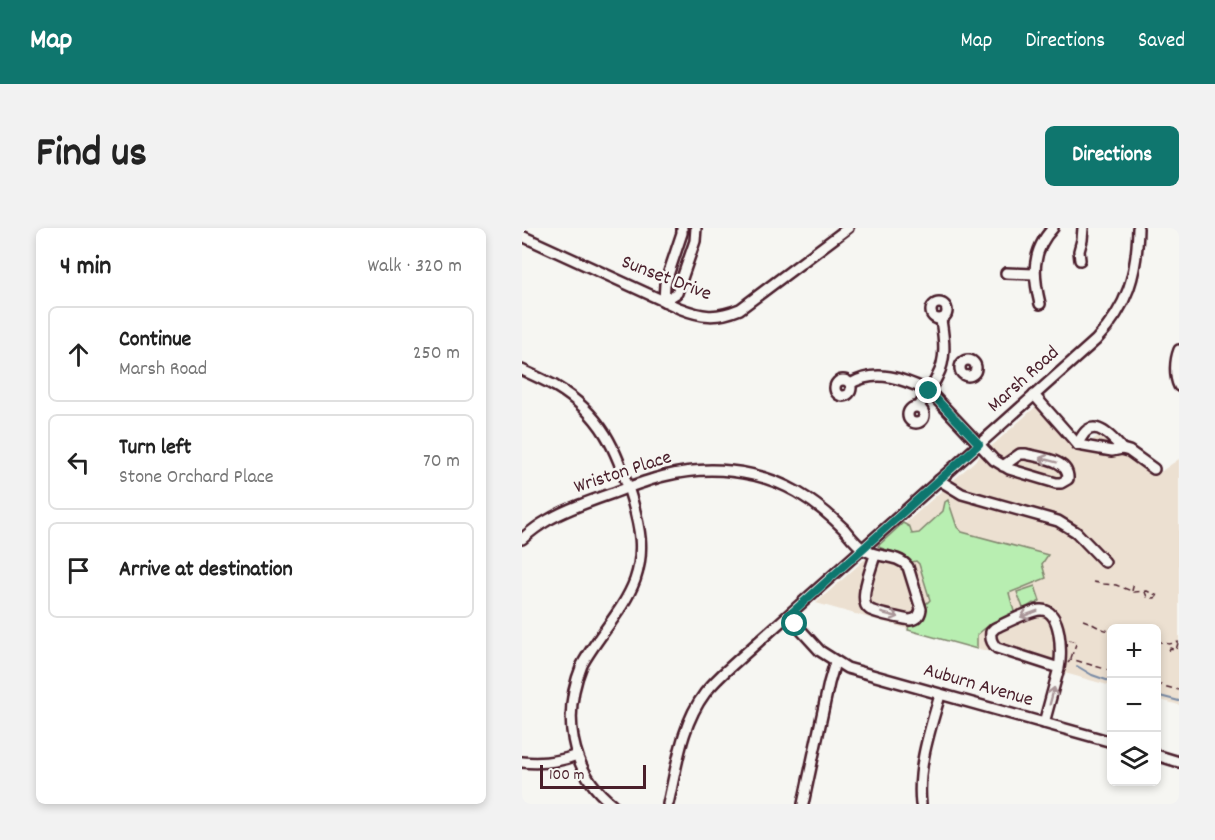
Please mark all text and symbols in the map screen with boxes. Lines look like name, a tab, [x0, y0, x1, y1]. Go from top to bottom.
text: Map	[30, 22, 72, 62]
text: Map	[961, 27, 992, 57]
text: Directions	[1025, 27, 1105, 57]
text: Saved	[1138, 27, 1185, 57]
text: Find us	[36, 126, 147, 186]
button: Directions	[1045, 126, 1179, 186]
text: 4 min	[60, 249, 111, 286]
street label: Sunset Drive	[617, 249, 715, 309]
text: Walk · 320 m	[368, 253, 462, 281]
text: Continue	[119, 325, 191, 356]
icon: ahead	[62, 338, 95, 371]
text: 250 m	[413, 340, 460, 368]
street label: Marsh Road	[982, 340, 1066, 420]
text: Marsh Road	[119, 356, 207, 384]
route end	[915, 377, 941, 403]
text: Turn left	[119, 433, 191, 464]
street label: Wriston Place	[571, 444, 676, 502]
icon: left	[62, 446, 95, 479]
text: 70 m	[423, 448, 460, 476]
one-way arrow	[1038, 454, 1057, 465]
text: Stone Orchard Place	[119, 464, 274, 492]
icon: arrive	[62, 554, 95, 587]
text: Arrive at destination	[119, 555, 293, 586]
one-way arrow	[1020, 609, 1039, 620]
route start	[781, 610, 807, 636]
one-way arrow	[880, 610, 899, 622]
map controls	[1107, 624, 1161, 786]
button: +	[1107, 624, 1161, 678]
street label: Auburn Avenue	[920, 657, 1036, 715]
button: −	[1107, 678, 1161, 732]
one-way arrow	[1047, 686, 1058, 705]
button: layers	[1107, 732, 1161, 786]
scale bar	[540, 762, 646, 790]
text: 100 m	[549, 764, 585, 787]

